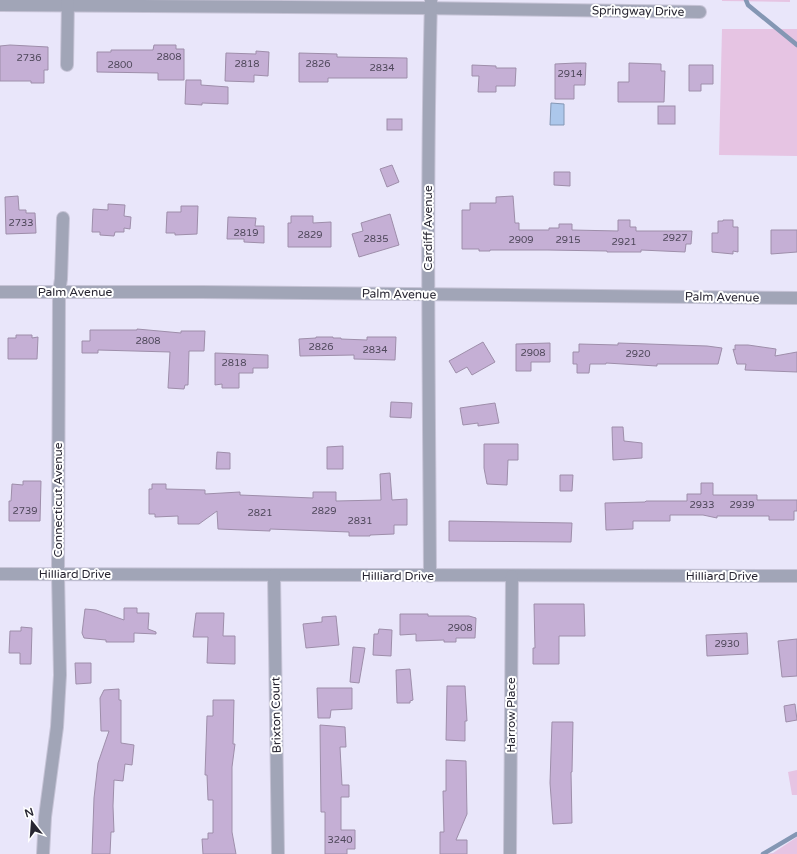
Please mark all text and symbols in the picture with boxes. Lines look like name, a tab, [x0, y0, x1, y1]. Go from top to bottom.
street label: Springway Drive	[592, 3, 685, 19]
house number: 2808	[156, 51, 182, 63]
house number: 2736	[16, 52, 42, 64]
house number: 2818	[234, 58, 260, 70]
house number: 2826	[305, 58, 331, 70]
house number: 2800	[107, 59, 133, 71]
house number: 2834	[369, 62, 395, 74]
house number: 2914	[557, 68, 583, 80]
street label: Cardiff Avenue	[421, 185, 435, 271]
house number: 2733	[8, 217, 34, 229]
house number: 2819	[233, 227, 259, 239]
house number: 2829	[297, 229, 323, 241]
house number: 2927	[662, 232, 688, 244]
house number: 2835	[363, 233, 389, 245]
house number: 2909	[508, 234, 534, 246]
house number: 2915	[555, 234, 581, 246]
house number: 2921	[611, 236, 637, 248]
street label: Palm Avenue	[38, 285, 112, 299]
street label: Palm Avenue	[362, 286, 437, 302]
street label: Palm Avenue	[685, 289, 760, 305]
house number: 2808	[135, 335, 161, 347]
house number: 2826	[308, 341, 334, 353]
house number: 2834	[362, 344, 388, 356]
house number: 2908	[520, 347, 546, 359]
house number: 2920	[625, 348, 651, 360]
house number: 2818	[221, 357, 247, 369]
street label: Connecticut Avenue	[51, 442, 65, 558]
house number: 2933	[689, 499, 715, 511]
house number: 2939	[729, 499, 755, 511]
house number: 2739	[12, 505, 38, 517]
house number: 2829	[311, 505, 337, 517]
house number: 2821	[247, 507, 273, 519]
house number: 2831	[347, 515, 373, 527]
street label: Hilliard Drive	[39, 567, 111, 581]
street label: Hilliard Drive	[362, 569, 434, 583]
street label: Hilliard Drive	[686, 569, 758, 583]
house number: 2908	[447, 622, 473, 634]
house number: 2930	[714, 638, 740, 650]
street label: Brixton Court	[268, 676, 284, 753]
street label: Harrow Place	[504, 677, 518, 753]
north arrow	[12, 802, 52, 842]
text: N	[23, 805, 35, 820]
house number: 3240	[327, 834, 353, 846]

